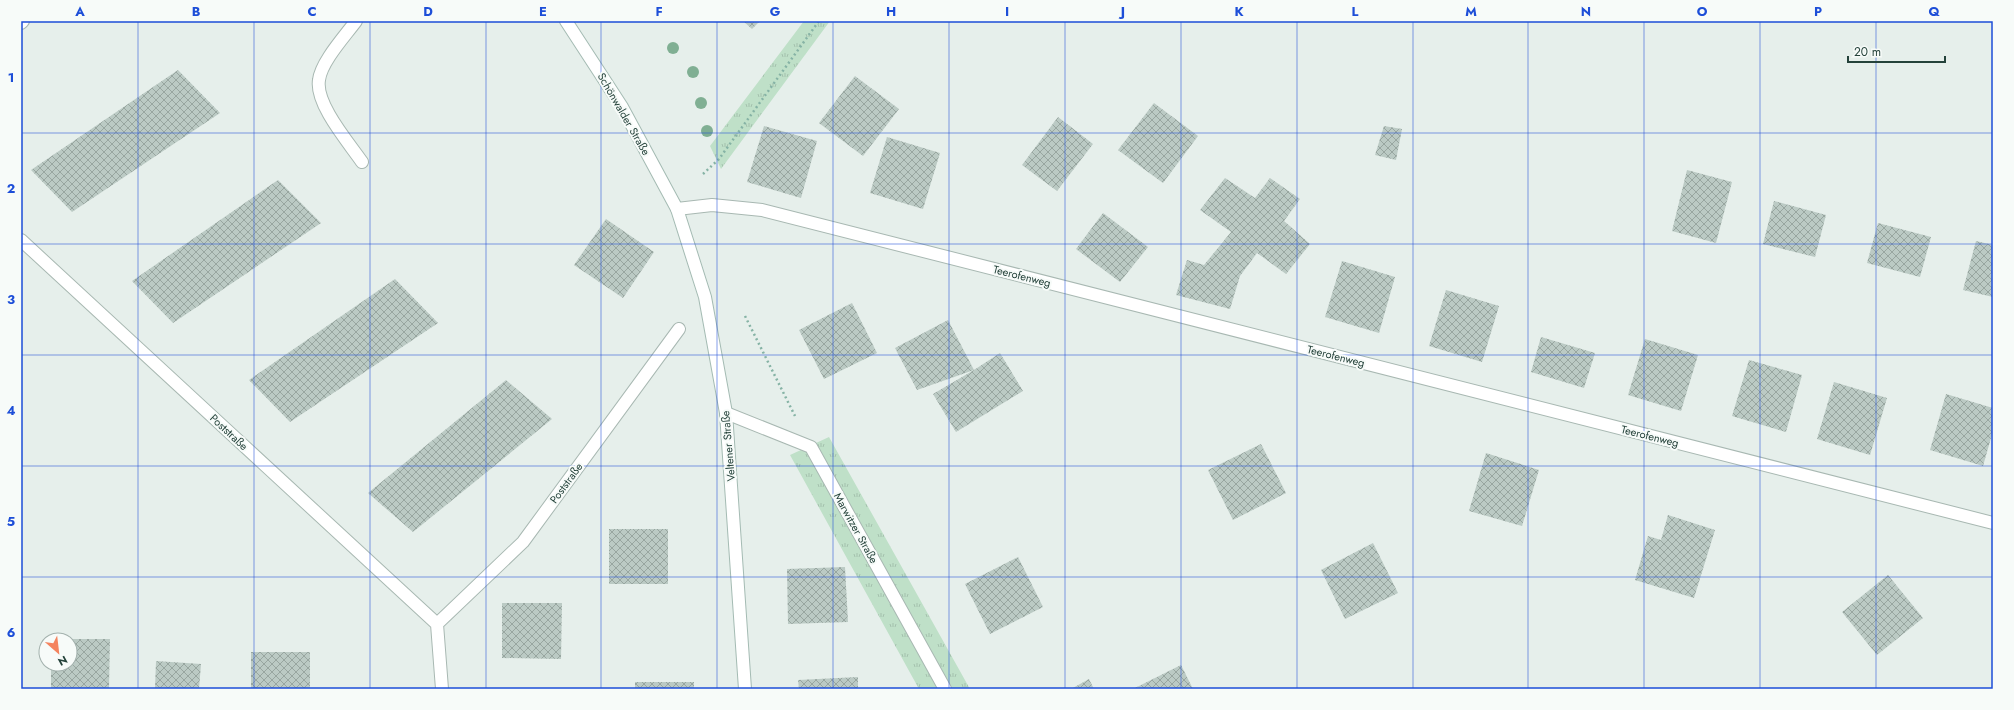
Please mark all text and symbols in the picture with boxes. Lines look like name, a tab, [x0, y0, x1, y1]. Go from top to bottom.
text: A	[74, 2, 85, 21]
text: B	[192, 2, 201, 21]
text: C	[307, 2, 317, 21]
text: D	[423, 2, 433, 21]
text: E	[539, 2, 547, 21]
text: F	[655, 2, 663, 21]
text: G	[770, 2, 781, 21]
text: H	[886, 2, 896, 21]
text: I	[1005, 2, 1009, 21]
text: J	[1118, 2, 1125, 21]
text: K	[1234, 2, 1244, 21]
text: L	[1352, 2, 1359, 21]
text: M	[1465, 2, 1477, 21]
text: N	[1581, 2, 1591, 21]
text: O	[1697, 2, 1708, 21]
text: P	[1814, 2, 1822, 21]
text: Q	[1928, 2, 1940, 21]
scale bar	[1848, 38, 1945, 64]
text: 20 m	[1854, 43, 1881, 61]
text: 1	[8, 68, 14, 87]
street label: Schönwalder Straße	[594, 70, 654, 158]
text: 2	[7, 179, 15, 198]
street label: Teerofenweg	[992, 261, 1052, 291]
text: 3	[7, 290, 15, 309]
street label: Teerofenweg	[1306, 341, 1366, 371]
text: 4	[6, 401, 16, 420]
street label: Poststraße	[206, 410, 252, 454]
street label: Veltener Straße	[717, 410, 739, 482]
street label: Teerofenweg	[1620, 421, 1680, 451]
street label: Poststraße	[546, 459, 586, 507]
street label: Marwitzer Straße	[830, 490, 882, 567]
text: 5	[7, 512, 15, 531]
text: 6	[7, 623, 16, 642]
north arrow	[38, 632, 78, 672]
text: N	[55, 652, 70, 670]

